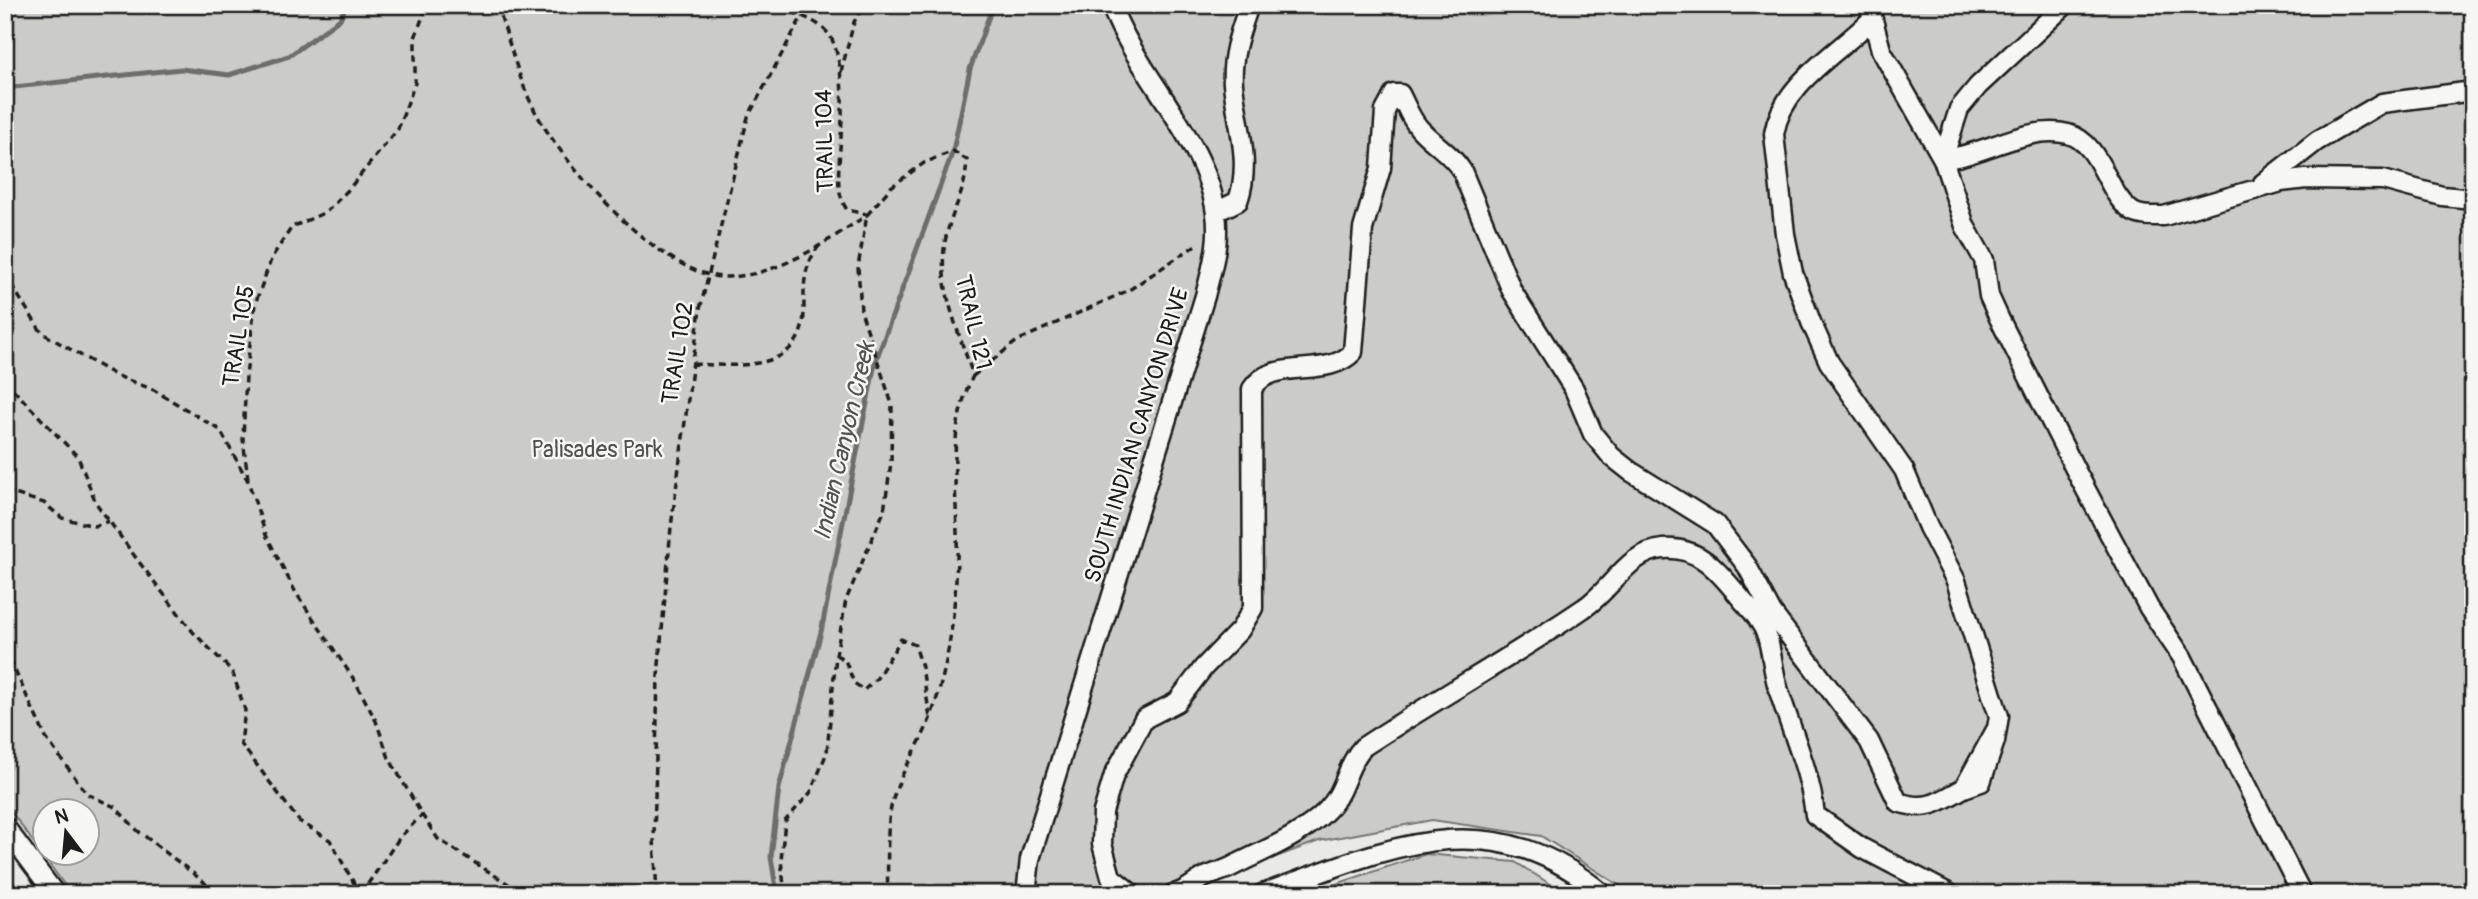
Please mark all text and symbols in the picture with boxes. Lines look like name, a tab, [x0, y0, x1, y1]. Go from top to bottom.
street label: TRAIL 104	[809, 89, 840, 193]
street label: TRAIL 121	[949, 272, 998, 372]
street label: TRAIL 105	[216, 283, 261, 389]
street label: SOUTH INDIAN CANYON DRIVE	[1078, 284, 1195, 586]
street label: TRAIL 102	[655, 300, 700, 406]
water label: Indian Canyon Creek	[808, 337, 882, 543]
park label: Palisades Park	[531, 435, 663, 464]
north arrow	[32, 797, 102, 867]
text: N	[52, 803, 71, 830]

